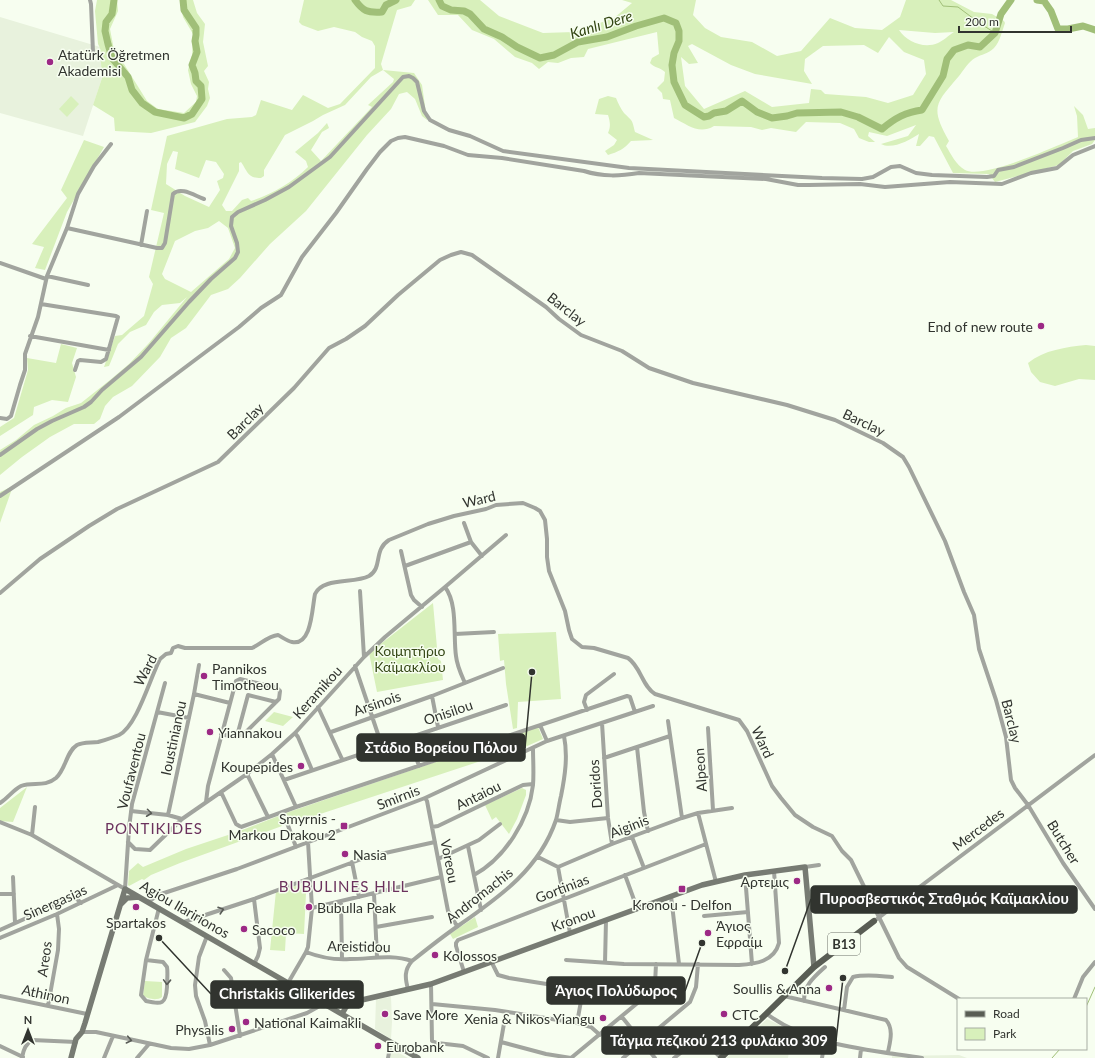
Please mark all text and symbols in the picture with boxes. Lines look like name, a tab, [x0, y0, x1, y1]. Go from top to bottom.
water label: Kanlı Dere	[567, 6, 635, 42]
scale bar	[959, 8, 1071, 34]
text: 200 m	[965, 14, 999, 29]
place label: Atatürk Öğretmen Akademisi	[58, 46, 170, 79]
marker: Atatürk Öğretmen Akademisi	[45, 57, 55, 67]
street label: Barclay	[544, 289, 590, 330]
place label: End of new route	[928, 318, 1033, 335]
marker: End of new route	[1036, 321, 1046, 331]
street label: Barclay	[223, 399, 267, 443]
street label: Barclay	[840, 405, 889, 439]
street label: Ward	[461, 487, 497, 511]
park label: Κοιμητήριο Καϊμακλίου	[374, 642, 446, 675]
street label: Ward	[130, 651, 160, 689]
place label: Pannikos Timotheou	[212, 660, 279, 693]
street label: Keramikou	[289, 662, 345, 722]
marker: Pannikos Timotheou	[199, 671, 209, 681]
street label: Arsinois	[351, 687, 403, 719]
street label: Onisilou	[421, 696, 475, 728]
street label: Barclay	[998, 697, 1026, 746]
street label: Ioustinianou	[157, 699, 189, 777]
street label: Ward	[748, 723, 778, 761]
place label: Yiannakou	[218, 724, 282, 741]
marker: Yiannakou	[205, 727, 215, 737]
street label: Voufaventou	[113, 731, 149, 811]
callout: Στάδιο Βορείου Πόλου	[357, 734, 525, 761]
text: Στάδιο Βορείου Πόλου	[365, 738, 517, 756]
street label: Alpeon	[690, 748, 710, 792]
place label: Koupepides	[221, 758, 293, 775]
street label: Doridos	[585, 759, 605, 809]
marker: Koupepides	[296, 761, 306, 771]
street label: Antaiou	[453, 777, 503, 813]
street label: Smirnis	[374, 781, 422, 813]
street label: Mercedes	[949, 804, 1007, 854]
one-way arrow	[146, 808, 152, 817]
place label: Smyrnis - Markou Drakou 2	[229, 810, 336, 843]
street label: Aiginis	[607, 811, 651, 841]
street label: Butcher	[1044, 817, 1084, 867]
district label: PONTIKIDES	[105, 819, 203, 837]
marker: Smyrnis - Markou Drakou 2	[339, 821, 349, 831]
street label: Voreou	[437, 838, 463, 884]
place label: Nasia	[353, 846, 387, 863]
marker: Nasia	[340, 849, 350, 859]
street label: Andromachis	[442, 864, 516, 926]
street label: Gortinias	[533, 870, 591, 906]
place label: Αρτεμις	[741, 873, 789, 890]
marker: Αρτεμις	[792, 876, 802, 886]
street label: Agiou Ilaririonos	[137, 877, 233, 941]
district label: BUBULINES HILL	[279, 877, 409, 895]
street label: Sinergasias	[21, 880, 89, 924]
marker: Kronou - Delfon	[677, 884, 687, 894]
callout: Πυροσβεστικός Σταθμός Καϊμακλίου	[811, 886, 1077, 913]
text: Πυροσβεστικός Σταθμός Καϊμακλίου	[819, 889, 1069, 907]
place label: Kronou - Delfon	[632, 896, 732, 913]
place label: Bubulla Peak	[317, 899, 397, 916]
marker: Spartakos	[131, 902, 141, 912]
marker: Bubulla Peak	[304, 902, 314, 912]
street label: Kronou	[549, 903, 597, 935]
one-way arrow	[217, 906, 224, 915]
place label: Spartakos	[106, 914, 166, 931]
place label: Άγιος Εφραίμ	[716, 917, 763, 950]
place label: Sacoco	[252, 921, 296, 938]
marker: Sacoco	[239, 924, 249, 934]
marker: Άγιος Εφραίμ	[703, 928, 713, 938]
road number: B13	[828, 933, 860, 955]
street label: Areistidou	[327, 937, 391, 955]
street label: Areos	[33, 940, 55, 978]
place label: Kolossos	[443, 947, 497, 964]
marker: Kolossos	[430, 950, 440, 960]
callout: Άγιος Πολύδωρος	[547, 977, 685, 1004]
one-way arrow	[163, 979, 172, 985]
place label: Soullis & Anna	[733, 980, 821, 997]
street label: Athinon	[20, 981, 72, 1007]
callout: Christakis Glikerides	[211, 981, 363, 1008]
text: Άγιος Πολύδωρος	[554, 981, 677, 999]
marker: Soullis & Anna	[824, 983, 834, 993]
text: Christakis Glikerides	[219, 984, 355, 1002]
legend	[957, 998, 1087, 1050]
place label: Save More	[393, 1006, 458, 1023]
place label: CTC	[732, 1006, 759, 1023]
text: Road	[993, 1006, 1020, 1021]
marker: Save More	[380, 1009, 390, 1019]
marker: CTC	[719, 1009, 729, 1019]
north arrow	[8, 1010, 48, 1050]
place label: Xenia & Nikos Yiangu	[464, 1010, 595, 1027]
text: N	[24, 1013, 32, 1026]
marker: Xenia & Nikos Yiangu	[598, 1013, 608, 1023]
place label: National Kaimakli	[254, 1014, 361, 1031]
marker: National Kaimakli	[241, 1017, 251, 1027]
place label: Physalis	[175, 1021, 224, 1038]
marker: Physalis	[227, 1024, 237, 1034]
text: Park	[993, 1026, 1017, 1041]
callout: Τάγμα πεζικού 213 φυλάκιο 309	[602, 1027, 836, 1054]
text: Τάγμα πεζικού 213 φυλάκιο 309	[610, 1031, 828, 1049]
one-way arrow	[126, 1035, 132, 1043]
place label: Eurobank	[386, 1038, 445, 1055]
marker: Eurobank	[373, 1041, 383, 1051]

